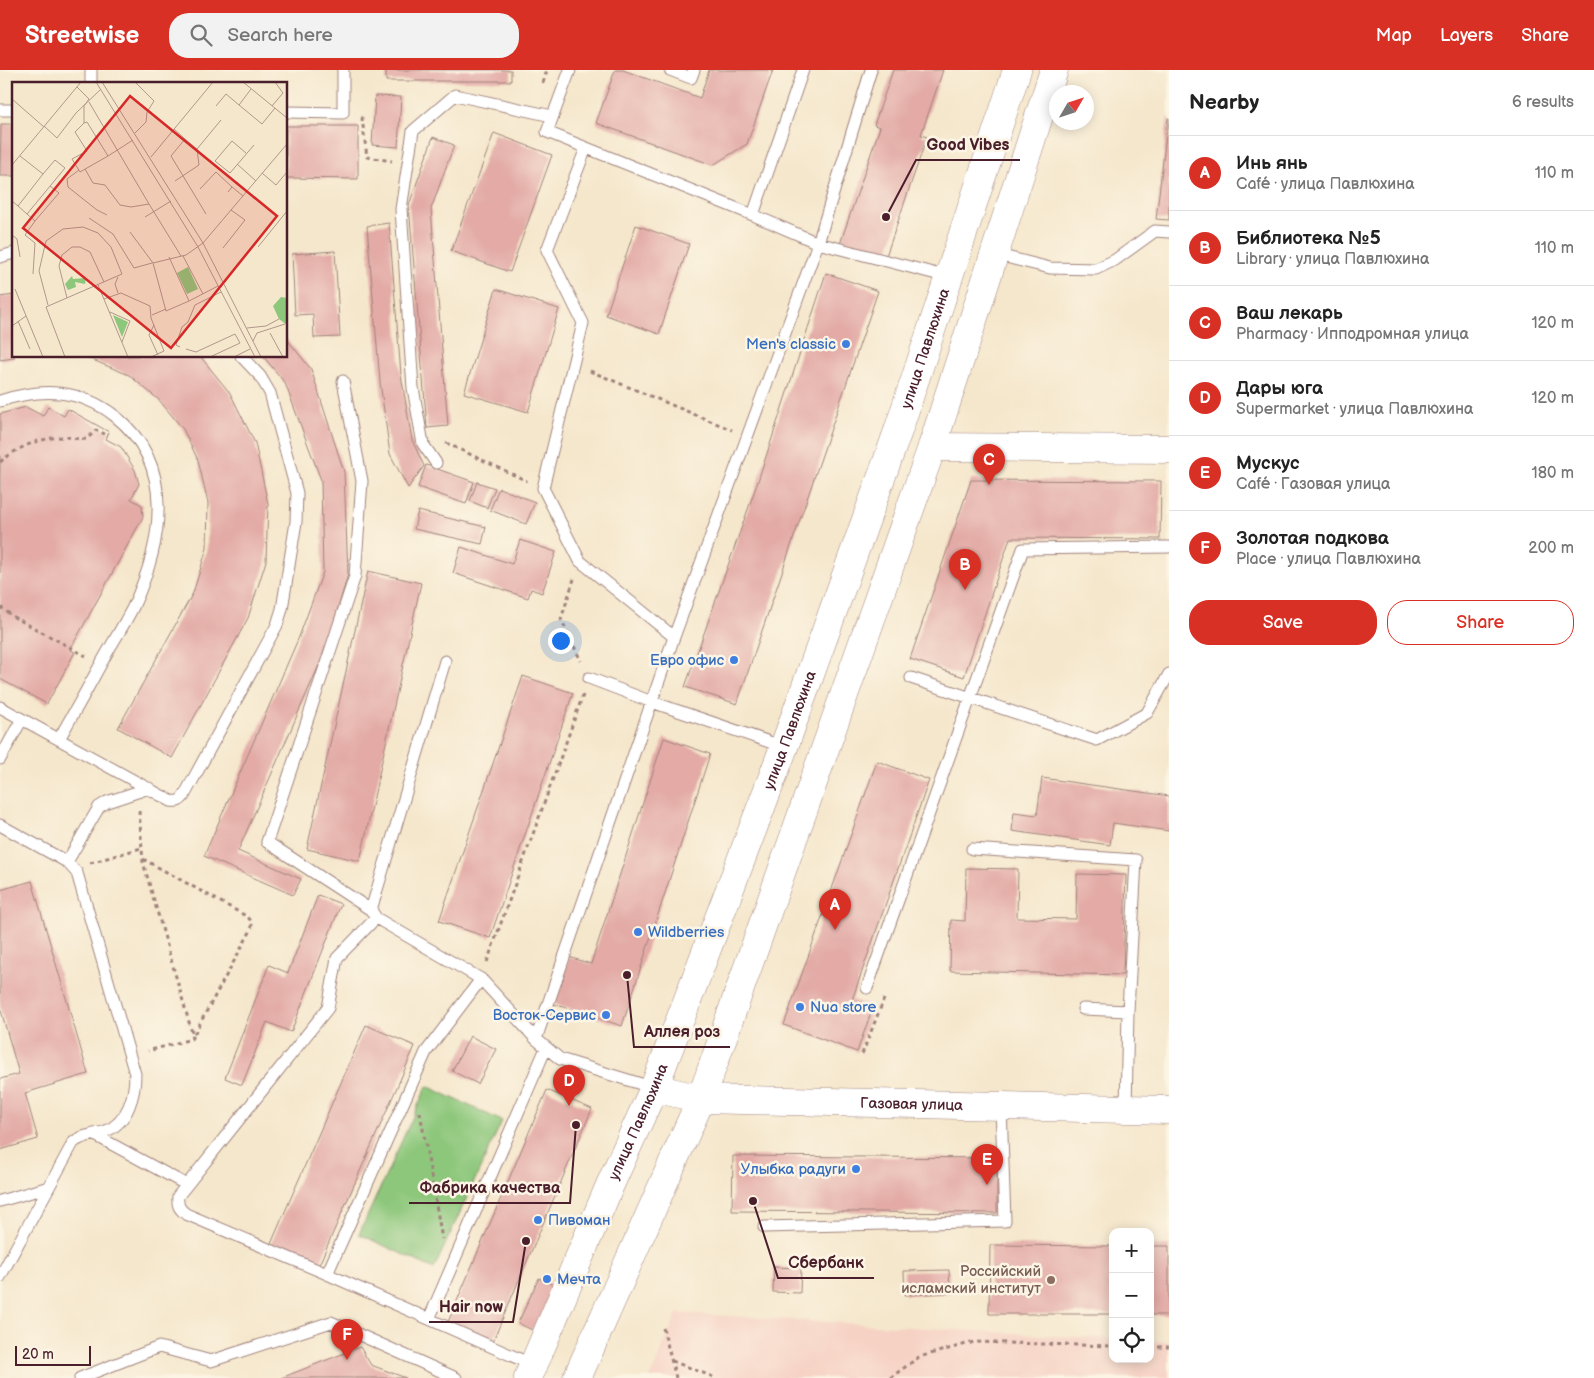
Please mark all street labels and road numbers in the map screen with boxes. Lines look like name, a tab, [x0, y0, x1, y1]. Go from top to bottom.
street label: улица Павлюхина	[897, 286, 954, 411]
street label: улица Павлюхина	[759, 668, 820, 792]
street label: улица Павлюхина	[604, 1061, 672, 1183]
street label: Газовая улица	[860, 1093, 963, 1115]

